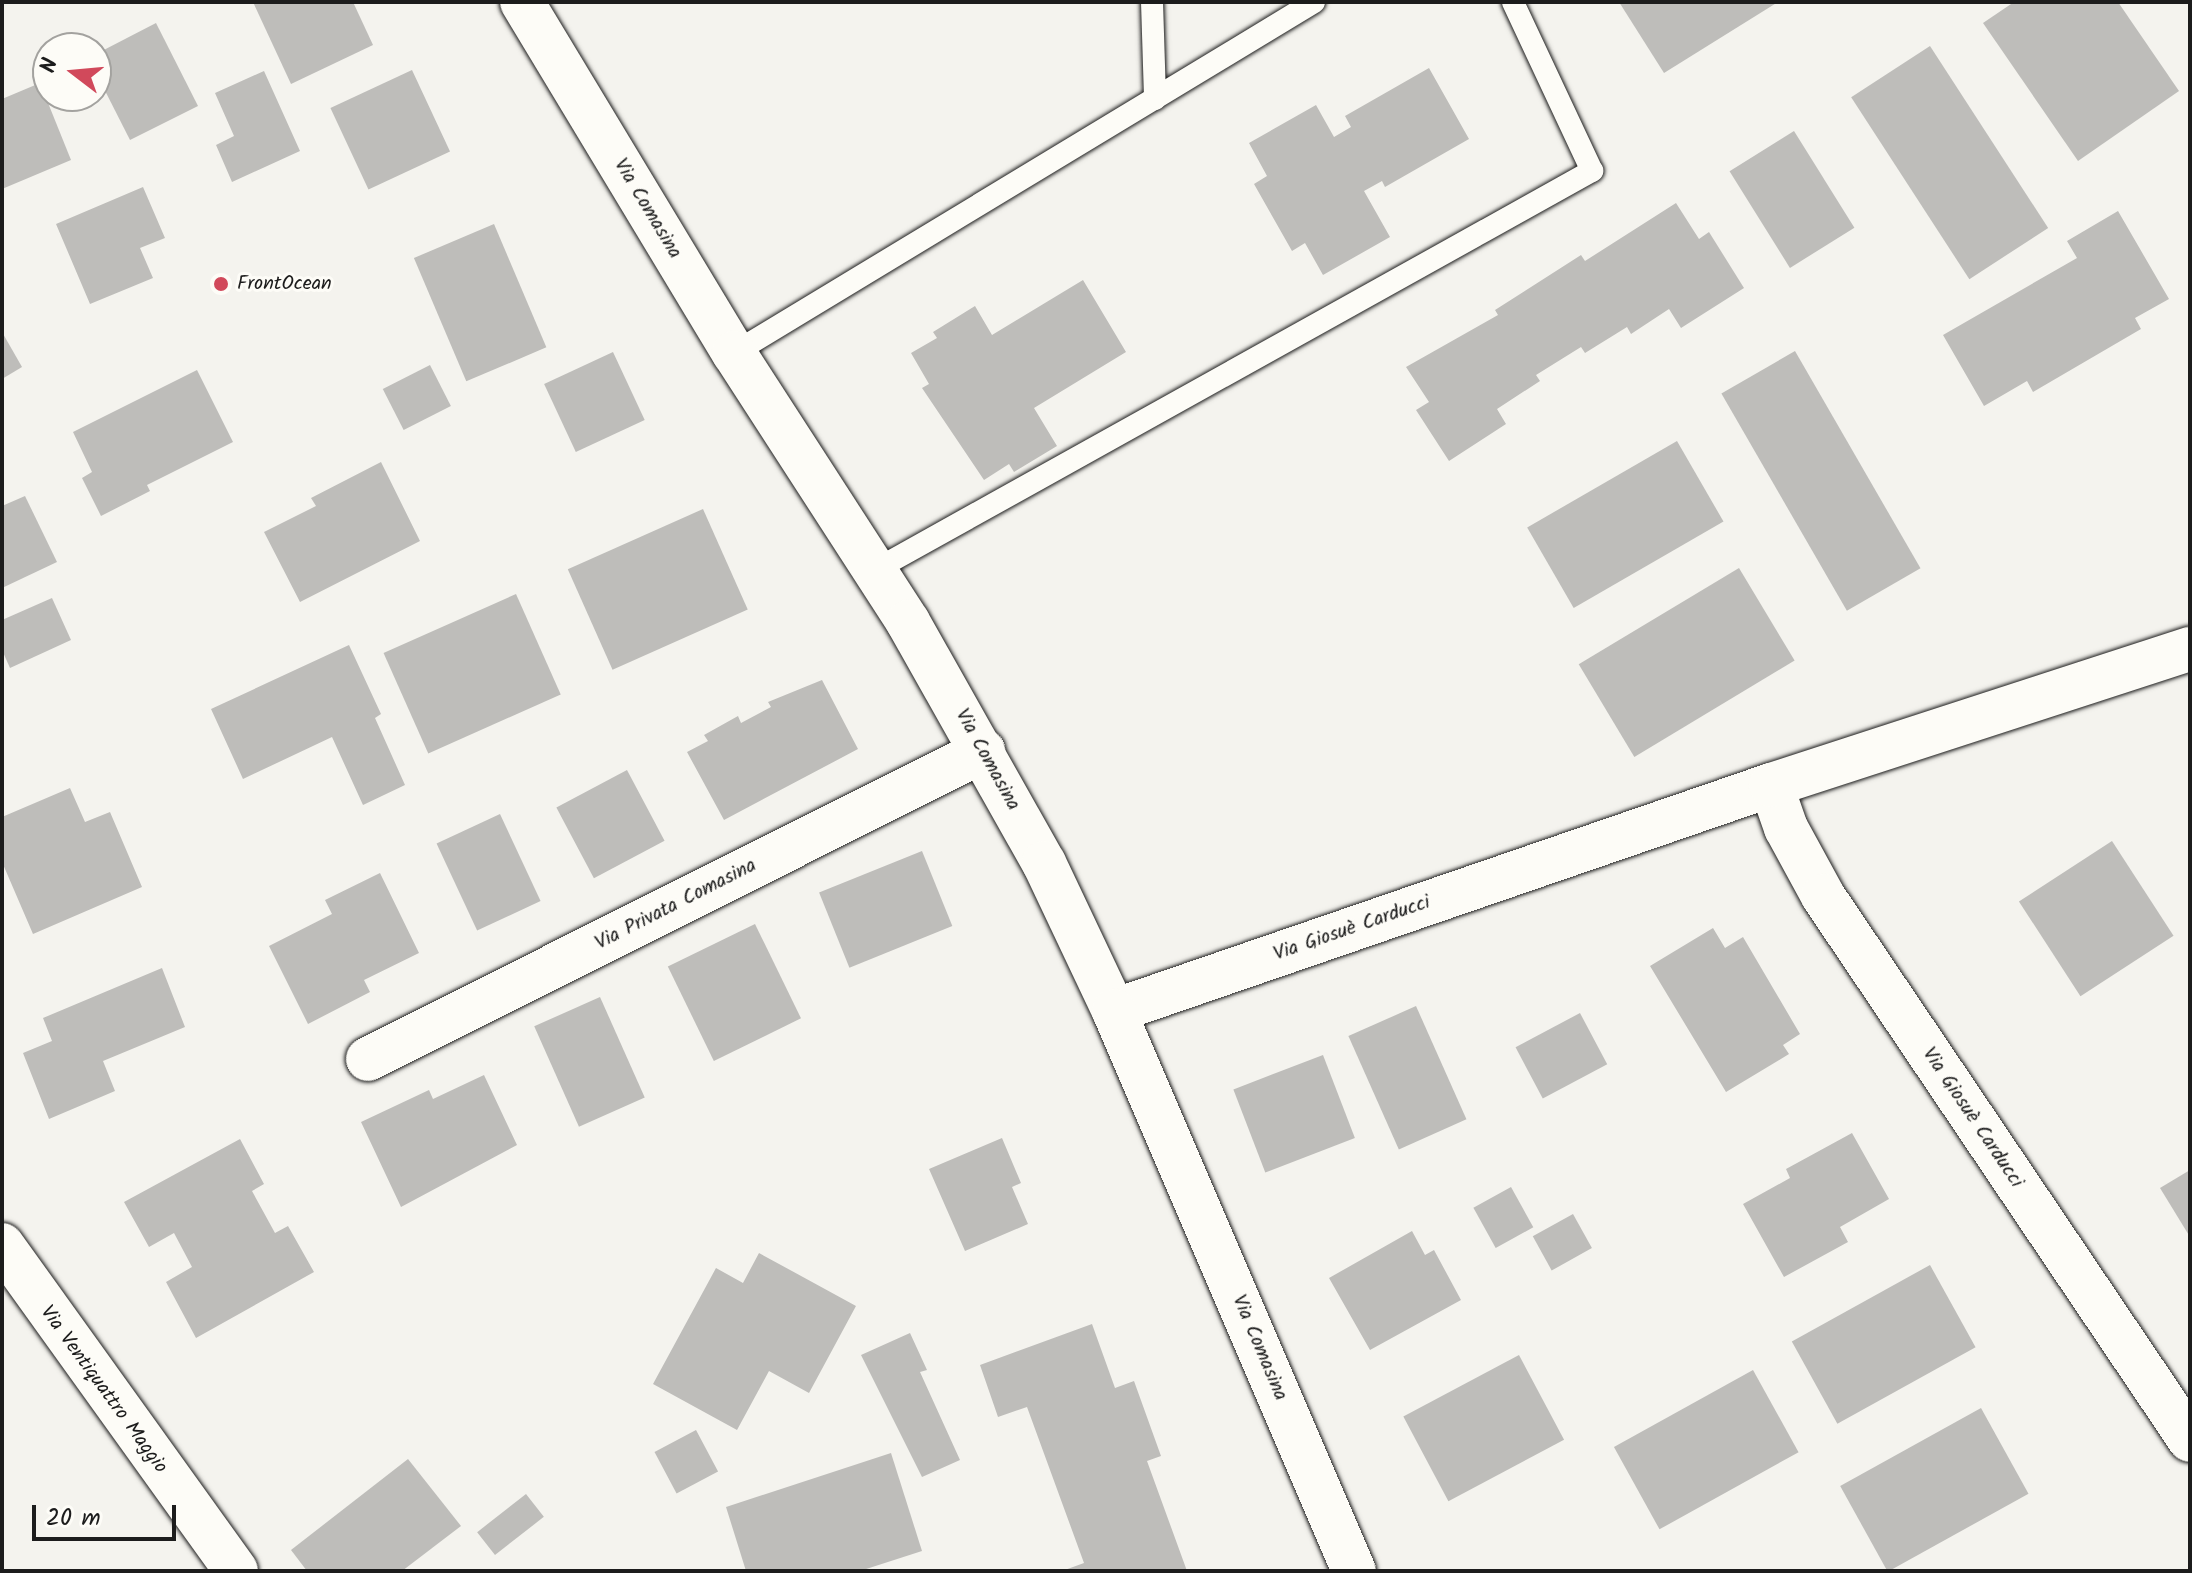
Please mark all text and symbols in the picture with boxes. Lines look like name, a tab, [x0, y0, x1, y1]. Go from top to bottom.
north arrow	[32, 32, 112, 112]
text: N	[32, 54, 69, 77]
street label: Via Comasina	[608, 155, 686, 263]
place label: FrontOcean	[237, 272, 332, 296]
marker: FrontOcean	[212, 275, 230, 293]
street label: Via Comasina	[949, 705, 1025, 815]
street label: Via Privata Comasina	[591, 854, 761, 956]
street label: Via Giosuè Carducci	[1271, 891, 1433, 967]
street label: Via Giosuè Carducci	[1916, 1043, 2028, 1193]
street label: Via Comasina	[1226, 1292, 1292, 1404]
street label: Via Ventiquattro Maggio	[34, 1302, 172, 1478]
scale bar	[36, 1489, 180, 1539]
text: 20 m	[46, 1499, 101, 1538]

